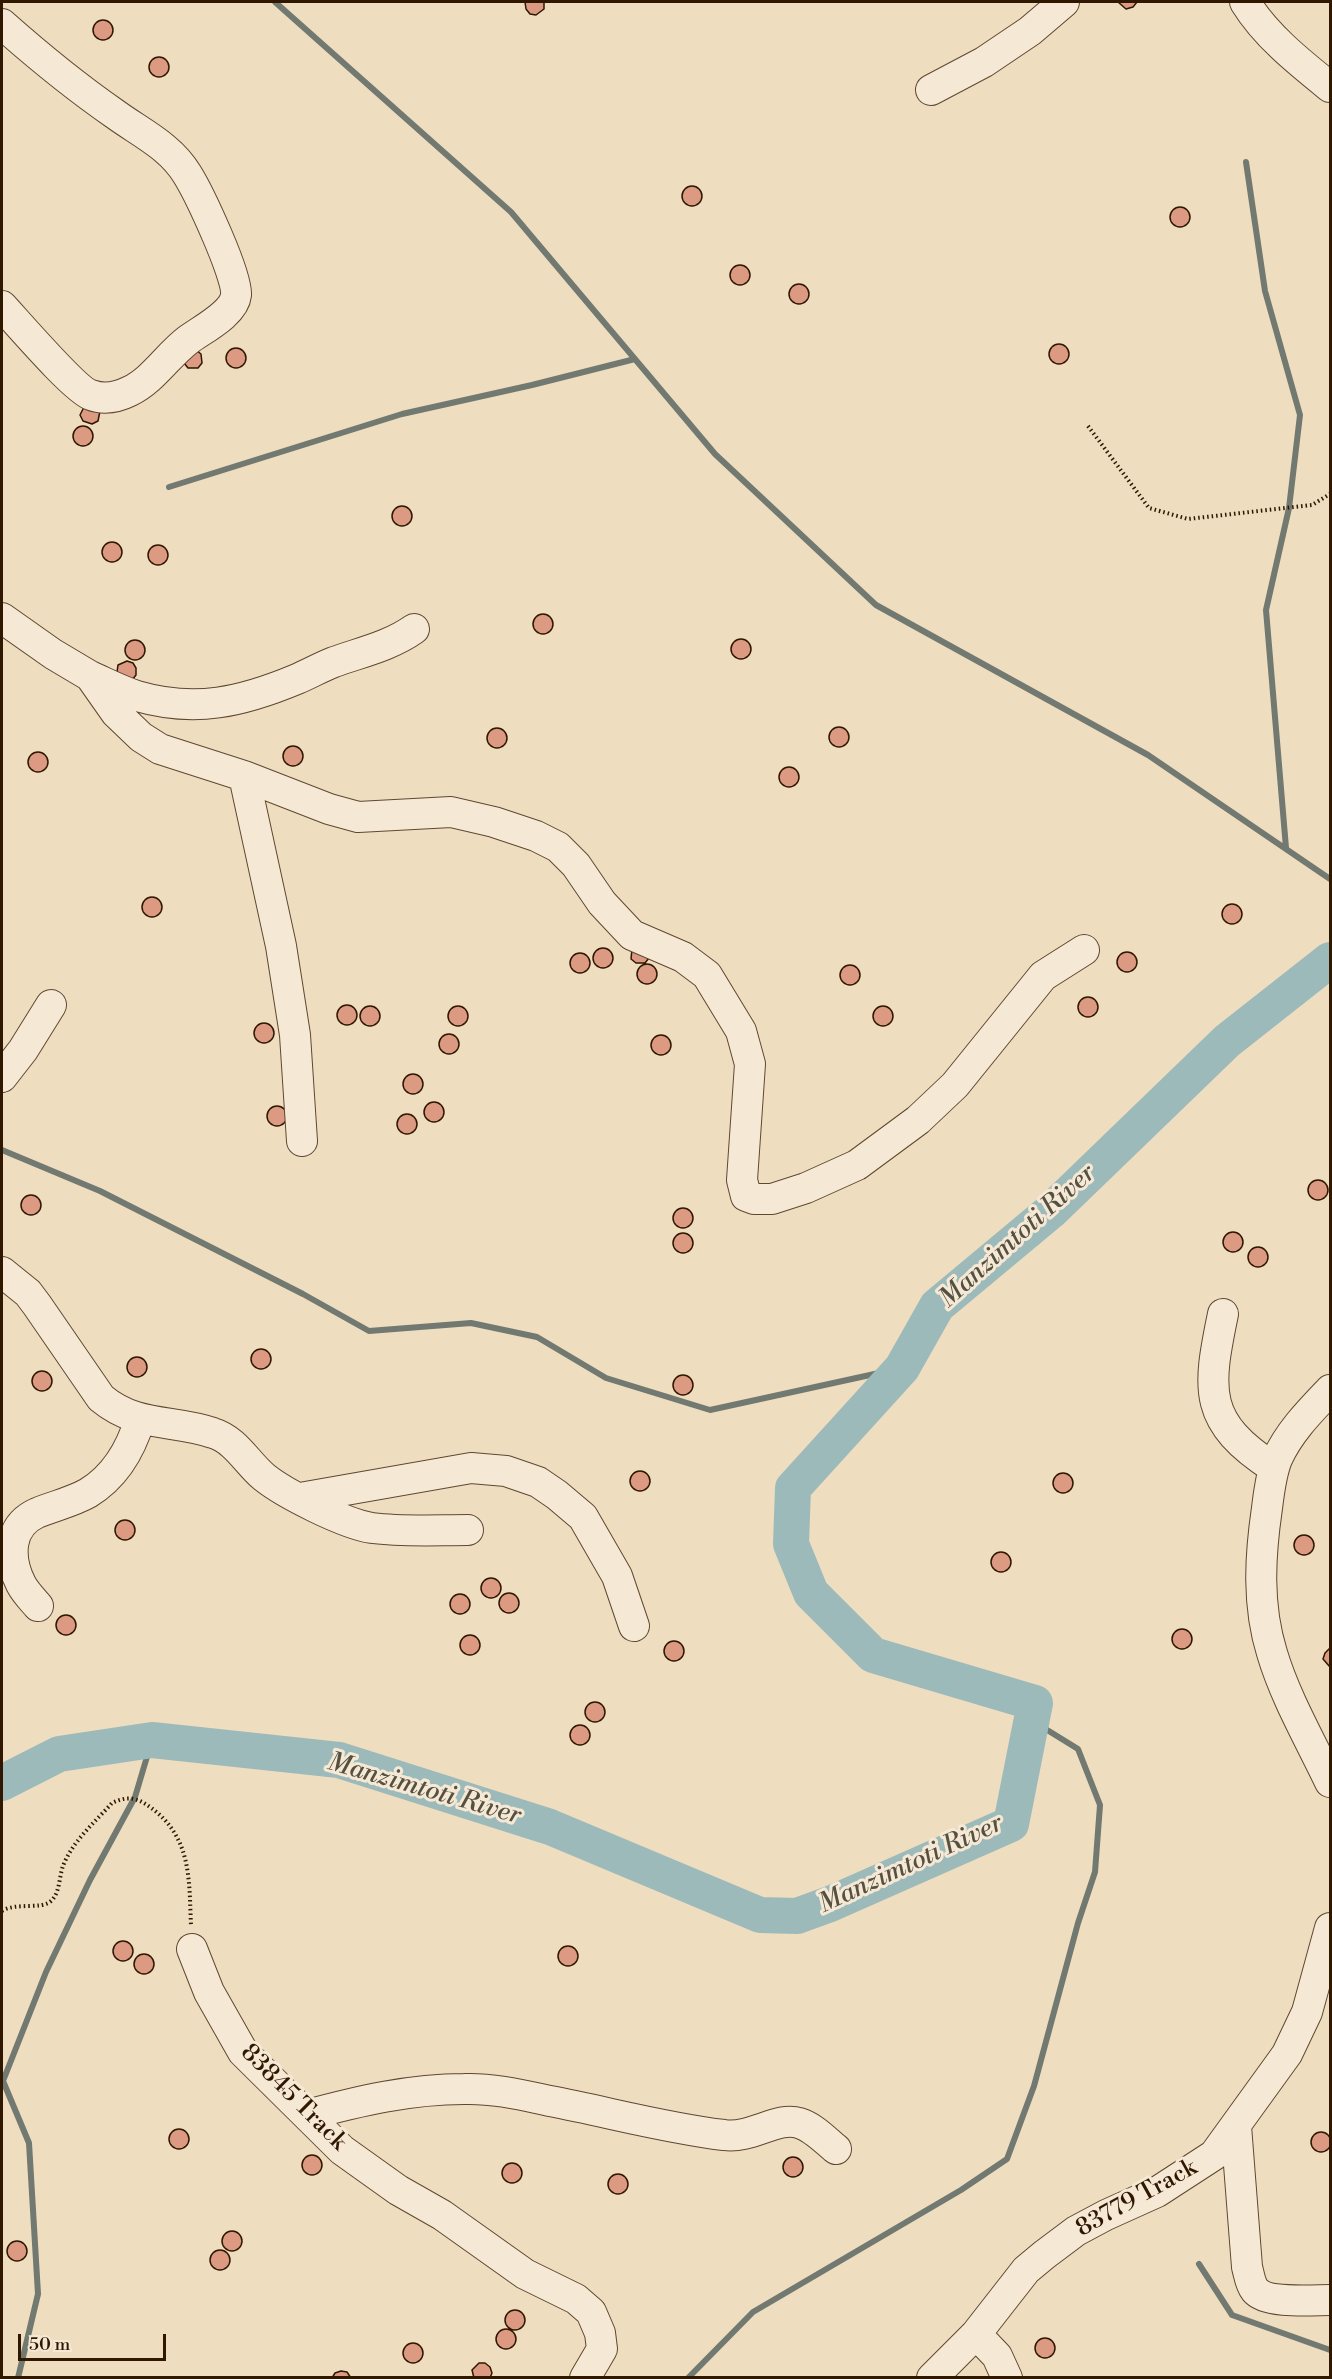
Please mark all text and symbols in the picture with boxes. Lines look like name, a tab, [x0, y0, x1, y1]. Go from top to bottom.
water label: Manzimtoti River	[933, 1159, 1103, 1315]
water label: Manzimtoti River	[324, 1747, 524, 1833]
water label: Manzimtoti River	[814, 1809, 1008, 1921]
street label: 83845 Track	[234, 2039, 352, 2157]
street label: 83779 Track	[1072, 2154, 1202, 2244]
scale bar	[21, 2322, 170, 2360]
text: 50 m	[29, 2333, 70, 2356]

